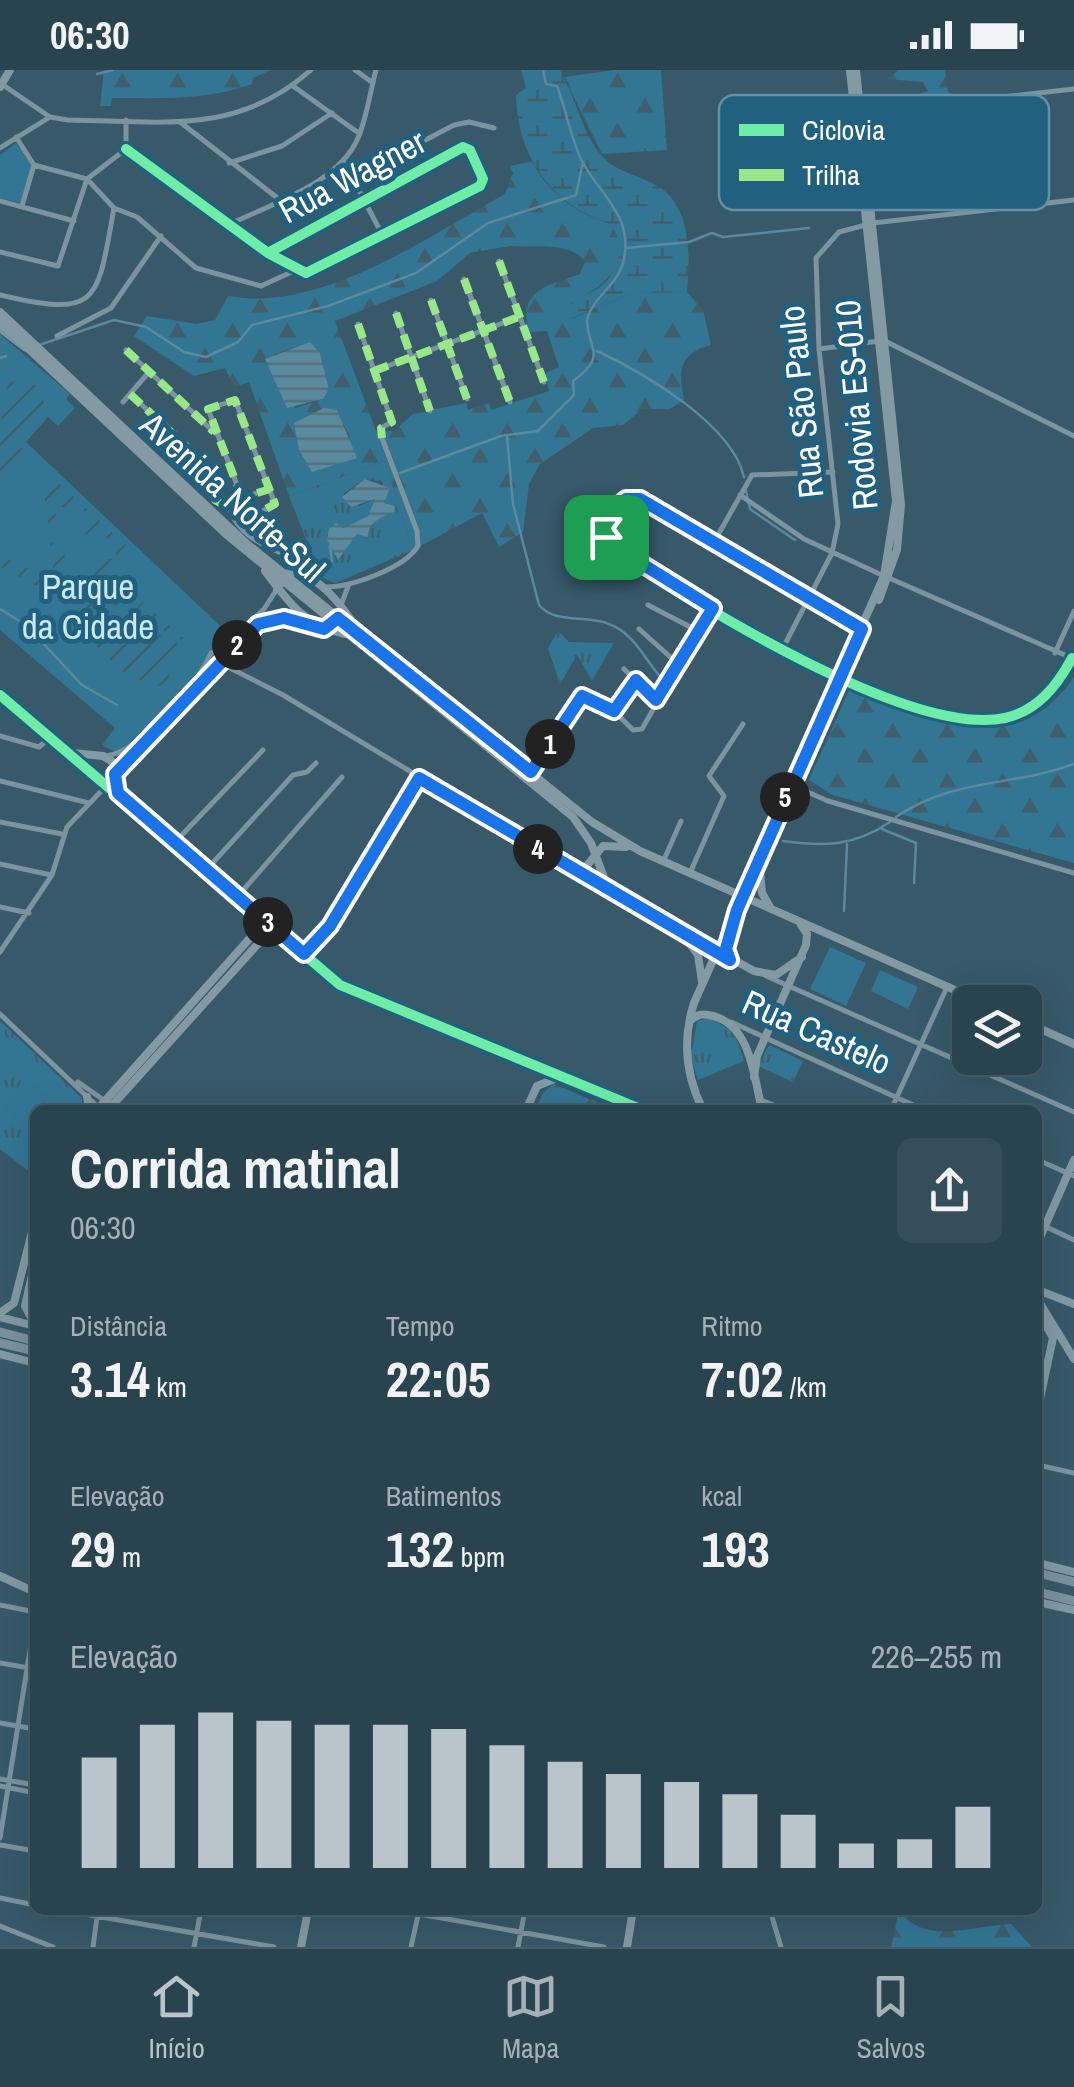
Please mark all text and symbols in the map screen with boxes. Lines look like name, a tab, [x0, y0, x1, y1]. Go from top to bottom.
text: 06:30	[50, 10, 130, 61]
legend	[719, 95, 1049, 210]
text: Ciclovia	[802, 111, 885, 149]
street label: Rua Wagner	[270, 117, 434, 234]
text: Trilha	[802, 156, 860, 194]
street label: Rodovia ES-010	[823, 298, 889, 512]
street label: Rua São Paulo	[768, 304, 834, 500]
street label: Avenida Norte-Sul	[130, 401, 336, 593]
pin	[564, 495, 649, 580]
icon: arrive	[579, 510, 634, 565]
park label: Parque da Cidade	[22, 563, 154, 650]
pin: 2	[212, 620, 262, 670]
text: 2	[231, 626, 243, 664]
pin: 1	[525, 719, 575, 769]
text: 1	[544, 725, 556, 763]
pin: 5	[760, 772, 810, 822]
text: 5	[779, 778, 791, 816]
pin: 4	[513, 824, 563, 874]
text: 4	[532, 830, 544, 868]
pin: 3	[243, 897, 293, 947]
text: 3	[262, 903, 274, 941]
street label: Rua Castelo	[735, 978, 899, 1086]
map controls	[952, 985, 1042, 1075]
button: layers	[952, 985, 1042, 1075]
text: Corrida matinal	[70, 1131, 401, 1205]
button: share	[897, 1138, 1002, 1243]
text: 06:30	[70, 1206, 136, 1249]
text: Distância	[70, 1307, 167, 1345]
text: Tempo	[386, 1307, 455, 1345]
text: Ritmo	[701, 1307, 763, 1345]
text: 3.14	[70, 1345, 150, 1413]
text: 22:05	[386, 1345, 491, 1413]
text: 7:02	[701, 1345, 783, 1413]
text: km	[150, 1368, 187, 1406]
text: /km	[783, 1368, 827, 1406]
text: Elevação	[70, 1477, 164, 1515]
text: Batimentos	[386, 1477, 502, 1515]
text: kcal	[701, 1477, 742, 1515]
text: 29	[70, 1515, 116, 1583]
text: 132	[386, 1515, 454, 1583]
text: 193	[701, 1515, 770, 1583]
text: m	[116, 1538, 141, 1576]
text: bpm	[454, 1538, 505, 1576]
text: Elevação	[70, 1635, 178, 1678]
text: 226–255 m	[871, 1635, 1002, 1678]
tab: Início	[149, 1969, 205, 2067]
tab: Mapa	[502, 1969, 559, 2067]
tab: Salvos	[857, 1969, 925, 2067]

